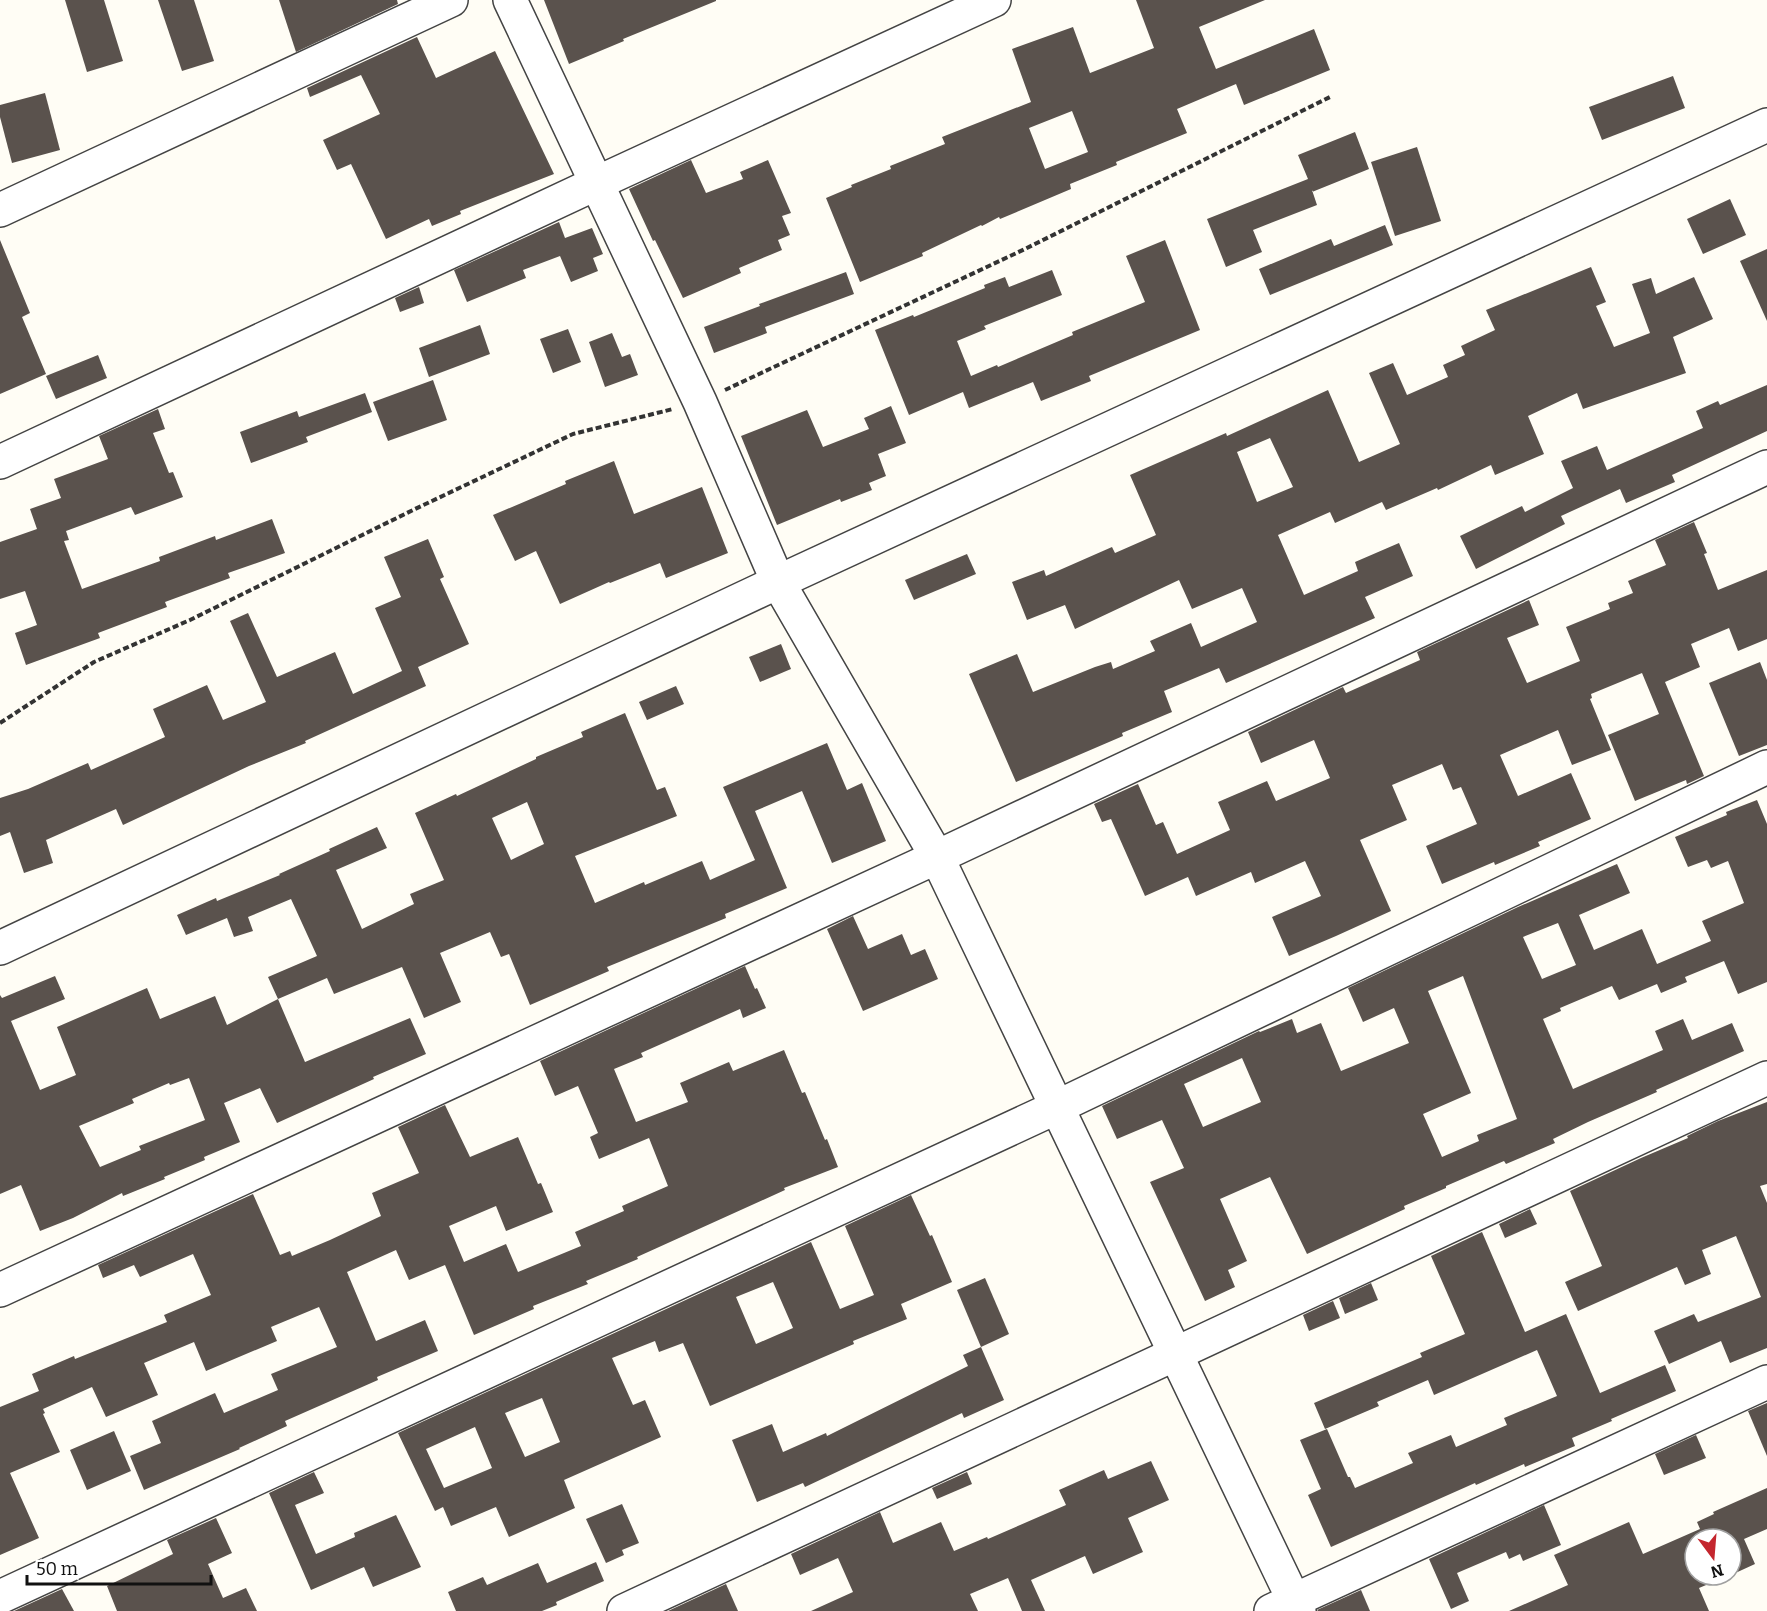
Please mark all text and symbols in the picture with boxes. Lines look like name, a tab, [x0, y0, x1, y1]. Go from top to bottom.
north arrow	[1683, 1527, 1743, 1587]
scale bar	[27, 1548, 212, 1586]
text: 50 m	[36, 1558, 78, 1580]
text: N	[1708, 1560, 1726, 1582]

